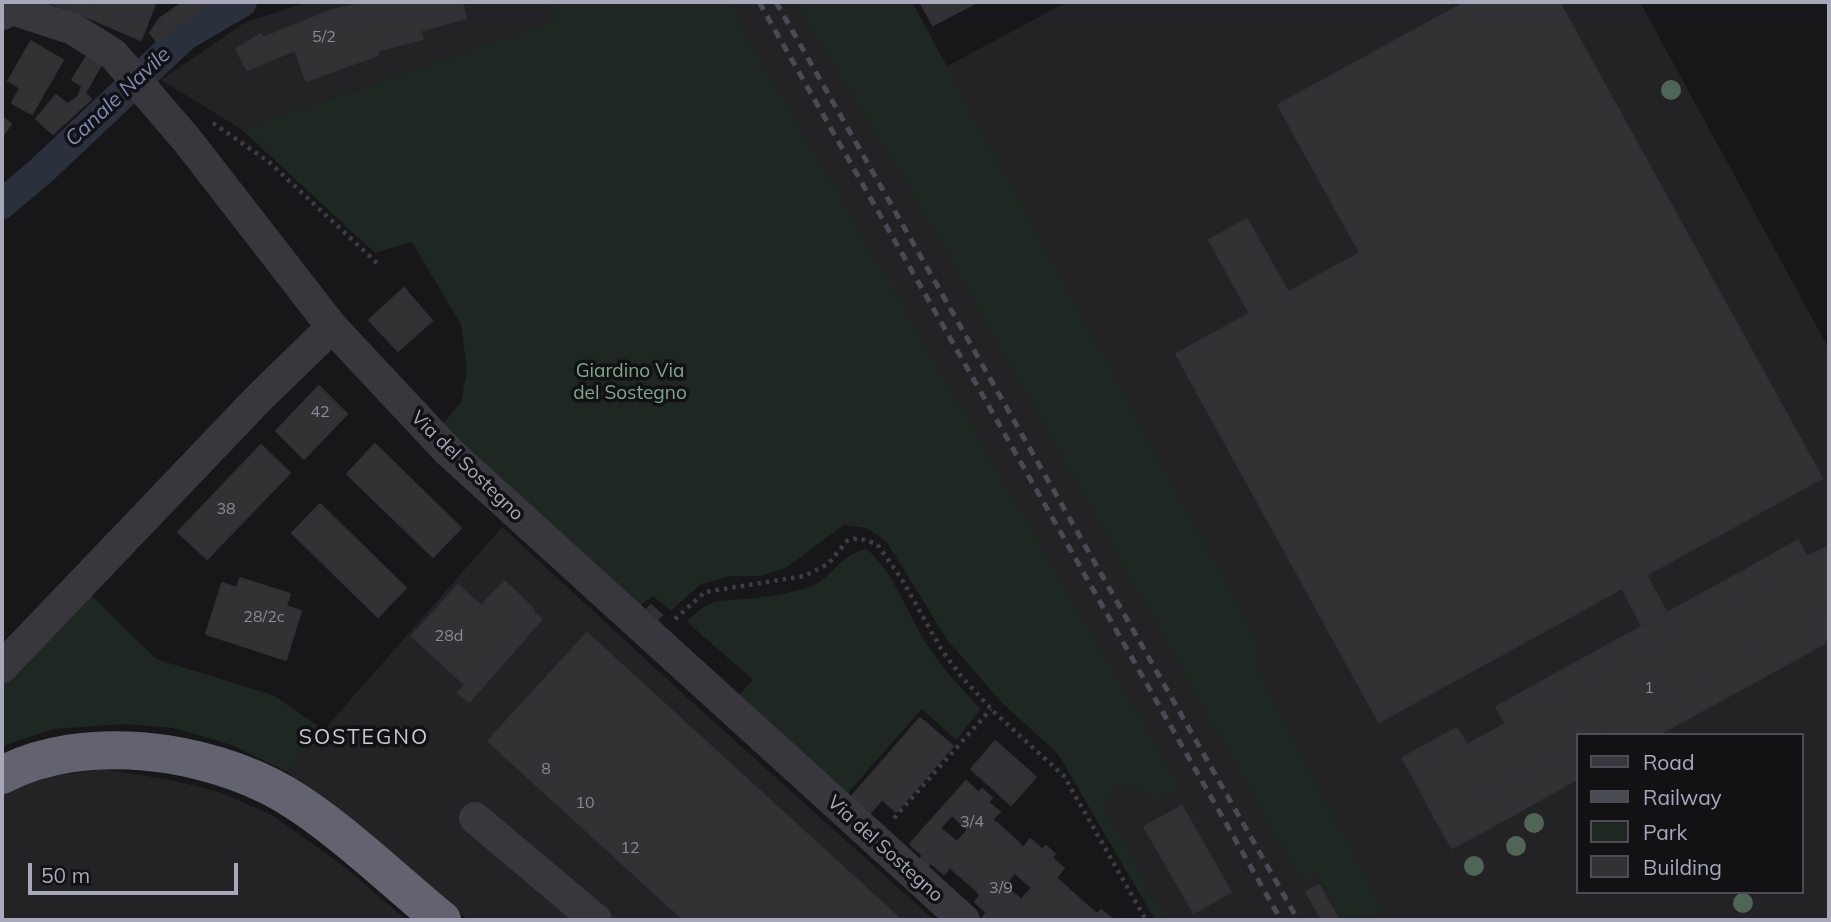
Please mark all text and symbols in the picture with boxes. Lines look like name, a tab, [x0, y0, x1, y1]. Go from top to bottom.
house number: 5/2	[312, 27, 336, 47]
water label: Canale Navile	[60, 42, 176, 152]
park label: Giardino Via del Sostegno	[573, 360, 687, 404]
house number: 42	[310, 402, 330, 422]
street label: Via del Sostegno	[406, 406, 528, 526]
house number: 38	[216, 499, 236, 519]
house number: 28/2c	[243, 607, 285, 627]
house number: 28d	[435, 626, 463, 646]
house number: 1	[1644, 678, 1654, 698]
district label: SOSTEGNO	[300, 725, 428, 751]
legend	[1576, 733, 1803, 894]
text: Road	[1643, 749, 1694, 775]
house number: 8	[541, 759, 551, 779]
text: Railway	[1643, 784, 1722, 810]
street label: Via del Sostegno	[822, 791, 948, 907]
house number: 10	[575, 793, 595, 813]
house number: 3/4	[960, 812, 984, 832]
text: Park	[1643, 819, 1687, 845]
house number: 12	[620, 838, 640, 858]
scale bar	[32, 848, 242, 892]
text: Building	[1643, 854, 1722, 880]
text: 50 m	[41, 862, 90, 888]
house number: 3/9	[989, 878, 1013, 898]

